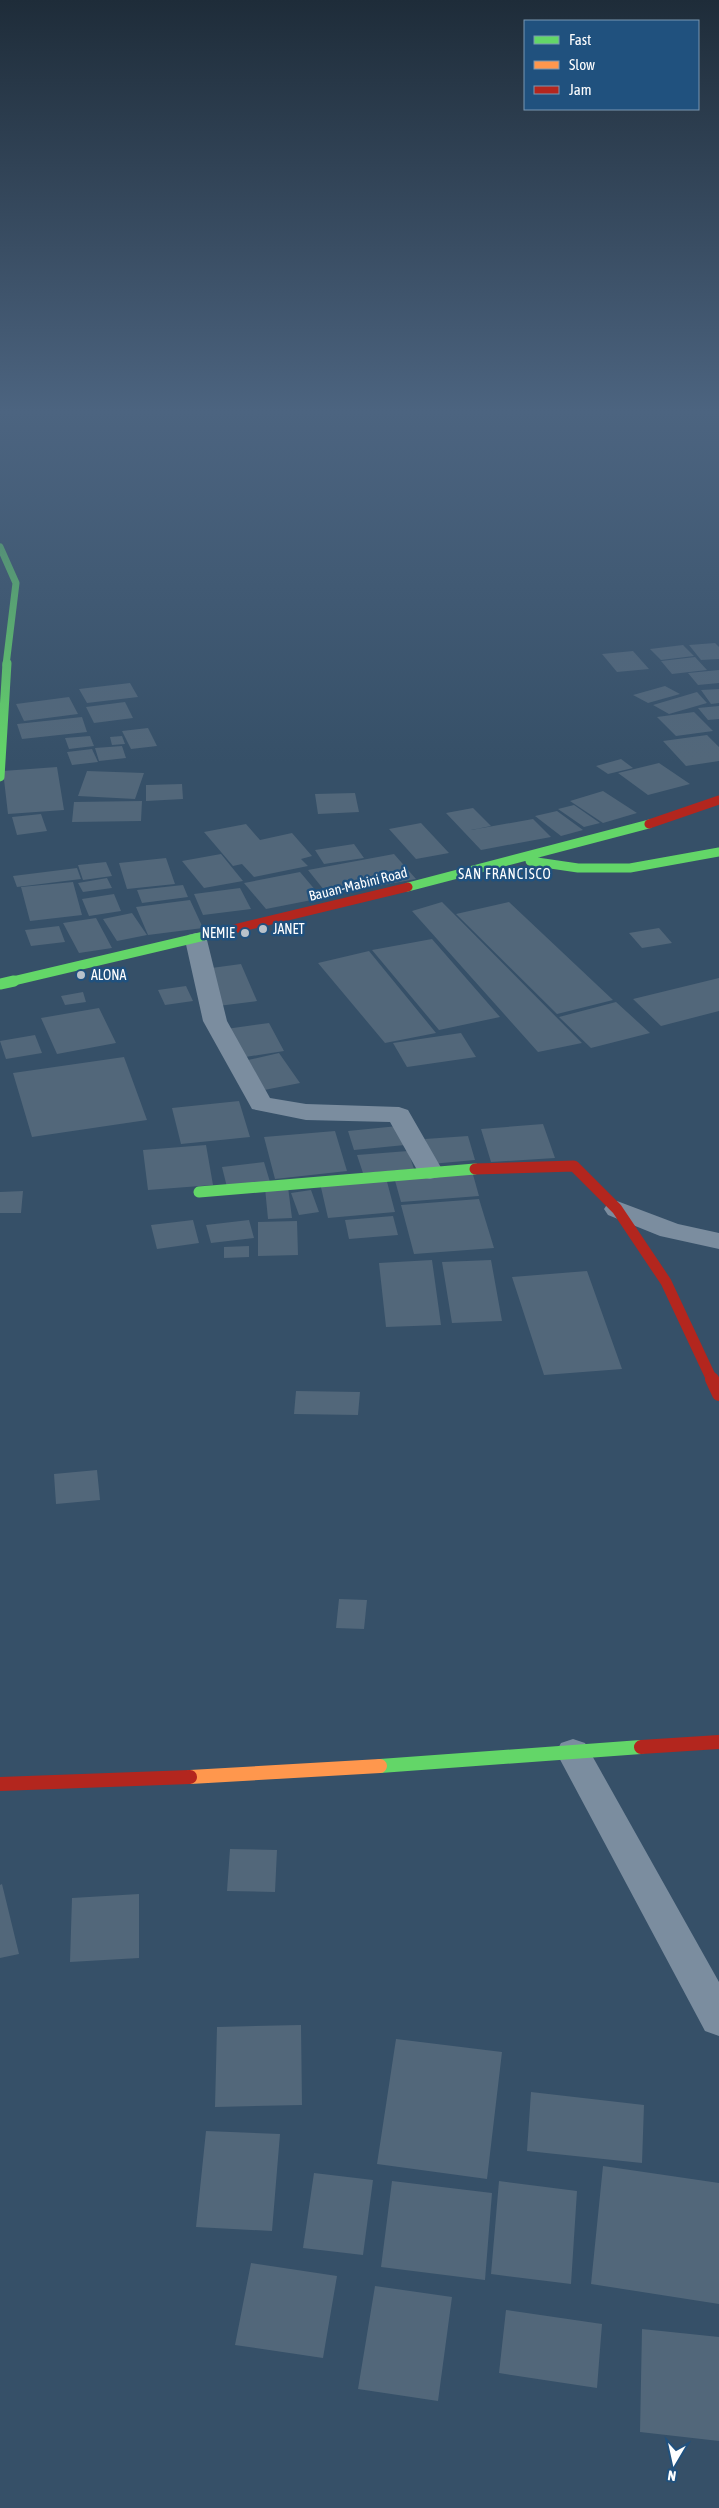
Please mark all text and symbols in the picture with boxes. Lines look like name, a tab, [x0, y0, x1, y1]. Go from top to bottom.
legend	[524, 20, 699, 110]
text: Fast	[569, 31, 591, 48]
text: Slow	[569, 56, 595, 73]
text: Jam	[569, 81, 592, 98]
street label: Bauan-Mabini Road	[307, 864, 409, 904]
district label: SAN FRANCISCO	[458, 866, 552, 882]
place label: JANET	[273, 921, 305, 937]
marker: JANET	[257, 923, 269, 935]
place label: NEMIE	[202, 925, 235, 941]
marker: NEMIE	[239, 927, 251, 939]
place label: ALONA	[91, 967, 126, 983]
marker: ALONA	[75, 969, 87, 981]
north arrow	[649, 2438, 699, 2488]
text: N	[667, 2467, 677, 2484]

